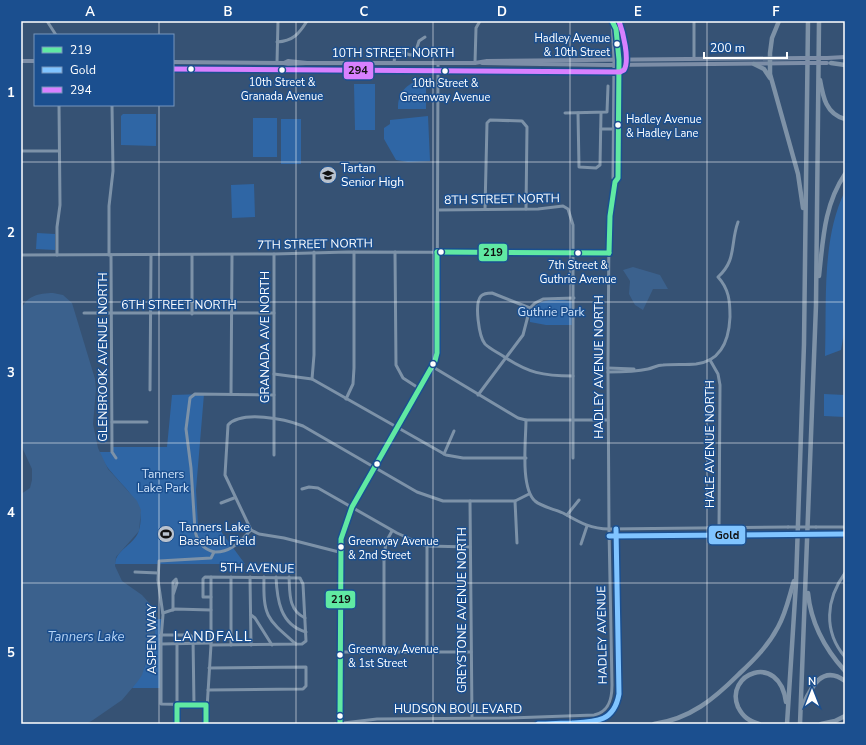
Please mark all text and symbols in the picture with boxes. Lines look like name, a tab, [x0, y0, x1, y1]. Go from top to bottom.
text: A	[85, 3, 95, 21]
text: B	[224, 3, 233, 21]
text: C	[360, 3, 369, 21]
text: D	[497, 3, 507, 21]
text: E	[634, 3, 642, 21]
text: F	[772, 3, 780, 21]
place label: Hadley Avenue & 10th Street	[534, 31, 610, 60]
legend	[34, 34, 174, 106]
scale bar	[704, 34, 787, 60]
marker: Hadley Avenue & 10th Street	[612, 39, 622, 49]
text: 200 m	[710, 40, 745, 56]
text: 219	[70, 42, 92, 58]
street label: 10TH STREET NORTH	[332, 45, 454, 61]
line badge: 294	[343, 61, 374, 80]
text: Gold	[70, 62, 96, 78]
text: 294	[348, 63, 368, 78]
unlabelled marker	[186, 64, 196, 74]
marker: 10th Street & Granada Avenue	[277, 65, 287, 75]
marker: 10th Street & Greenway Avenue	[440, 66, 450, 76]
place label: 10th Street & Granada Avenue	[241, 75, 323, 104]
place label: 10th Street & Greenway Avenue	[400, 76, 490, 105]
text: 294	[70, 82, 92, 98]
text: 1	[7, 84, 15, 102]
place label: Hadley Avenue & Hadley Lane	[626, 112, 702, 141]
marker: Hadley Avenue & Hadley Lane	[613, 120, 623, 130]
place label: Tartan Senior High	[341, 160, 404, 190]
school or university icon: Tartan Senior High	[318, 165, 338, 185]
street label: 8TH STREET NORTH	[444, 190, 560, 208]
text: 2	[7, 224, 15, 242]
street label: 7TH STREET NORTH	[257, 235, 373, 253]
line badge: 219	[478, 243, 508, 262]
text: 219	[483, 245, 503, 260]
unlabelled marker	[436, 247, 446, 257]
marker: 7th Street & Guthrie Avenue	[573, 248, 583, 258]
place label: 7th Street & Guthrie Avenue	[540, 258, 617, 287]
street label: GRANADA AVE NORTH	[257, 271, 273, 403]
street label: GLENBROOK AVENUE NORTH	[95, 272, 111, 442]
street label: HADLEY AVENUE NORTH	[591, 295, 607, 439]
street label: 6TH STREET NORTH	[121, 297, 237, 313]
park label: Guthrie Park	[518, 304, 585, 320]
unlabelled marker	[428, 359, 438, 369]
text: 3	[7, 364, 15, 382]
street label: HALE AVENUE NORTH	[702, 380, 718, 508]
unlabelled marker	[372, 459, 382, 469]
park label: Tanners Lake Park	[137, 466, 190, 496]
text: 4	[7, 504, 15, 522]
place label: Tanners Lake Baseball Field	[179, 519, 255, 549]
sports icon: Tanners Lake Baseball Field	[156, 524, 176, 544]
line badge: Gold	[708, 525, 746, 545]
street label: GREYSTONE AVENUE NORTH	[454, 527, 470, 693]
text: Gold	[715, 528, 739, 543]
place label: Greenway Avenue & 2nd Street	[348, 534, 439, 563]
marker: Greenway Avenue & 2nd Street	[336, 542, 346, 552]
street label: 5TH AVENUE	[220, 559, 294, 577]
street label: HADLEY AVENUE	[593, 586, 611, 684]
line badge: 219	[325, 590, 356, 609]
text: 219	[331, 592, 351, 607]
street label: ASPEN WAY	[144, 603, 160, 674]
district label: LANDFALL	[174, 627, 252, 646]
water label: Tanners Lake	[48, 628, 124, 646]
place label: Greenway Avenue & 1st Street	[348, 642, 439, 671]
text: 5	[7, 644, 15, 662]
marker: Greenway Avenue & 1st Street	[335, 650, 345, 660]
north arrow	[792, 671, 832, 711]
text: N	[808, 674, 816, 689]
street label: HUDSON BOULEVARD	[394, 701, 522, 717]
unlabelled marker	[335, 711, 345, 721]

